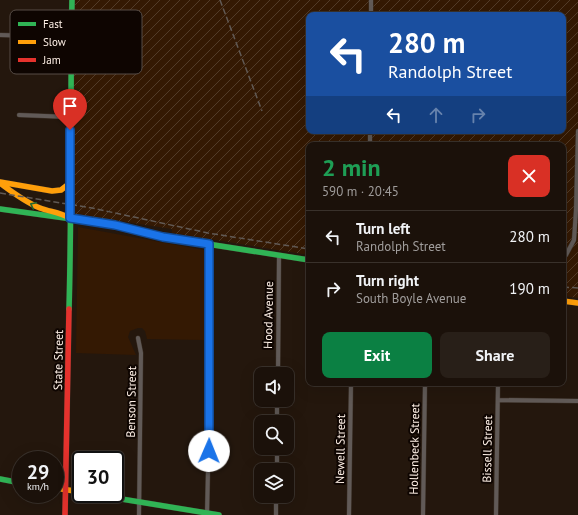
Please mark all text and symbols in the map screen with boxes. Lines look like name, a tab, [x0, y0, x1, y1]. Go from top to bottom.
legend	[10, 10, 142, 74]
text: Fast	[43, 17, 63, 31]
text: 280 m	[388, 24, 465, 61]
icon: left	[322, 28, 374, 80]
text: Slow	[43, 35, 66, 49]
text: Jam	[42, 53, 61, 67]
text: Randolph Street	[388, 60, 512, 83]
pin	[53, 89, 87, 130]
icon: arrive	[59, 95, 81, 117]
icon: left	[383, 104, 405, 126]
icon: ahead	[425, 104, 447, 126]
icon: right	[467, 104, 489, 126]
text: 2 min	[322, 152, 381, 183]
button: close	[508, 155, 550, 197]
text: 590 m · 20:45	[322, 183, 399, 200]
one-way arrow	[30, 202, 38, 210]
text: Turn left	[356, 219, 410, 238]
icon: left	[322, 226, 344, 248]
text: 280 m	[509, 227, 550, 246]
text: Randolph Street	[356, 238, 446, 255]
text: Turn right	[356, 271, 419, 290]
icon: right	[322, 278, 344, 300]
text: 190 m	[509, 279, 550, 298]
street label: Hood Avenue	[260, 281, 276, 349]
text: South Boyle Avenue	[356, 290, 466, 307]
street label: State Street	[50, 330, 66, 390]
button: Exit	[322, 332, 432, 378]
button: Share	[440, 332, 550, 378]
street label: Benson Street	[123, 366, 139, 438]
map controls	[254, 367, 294, 503]
button: sound	[254, 367, 294, 407]
street label: Hollenbeck Street	[406, 403, 422, 495]
street label: Newell Street	[332, 414, 348, 484]
button: search	[254, 415, 294, 455]
street label: Bissell Street	[479, 415, 495, 483]
position arrow	[188, 430, 230, 472]
speed limit sign: 30	[72, 451, 124, 503]
text: 29	[27, 459, 49, 485]
button: layers	[254, 463, 294, 503]
text: km/h	[27, 480, 49, 493]

